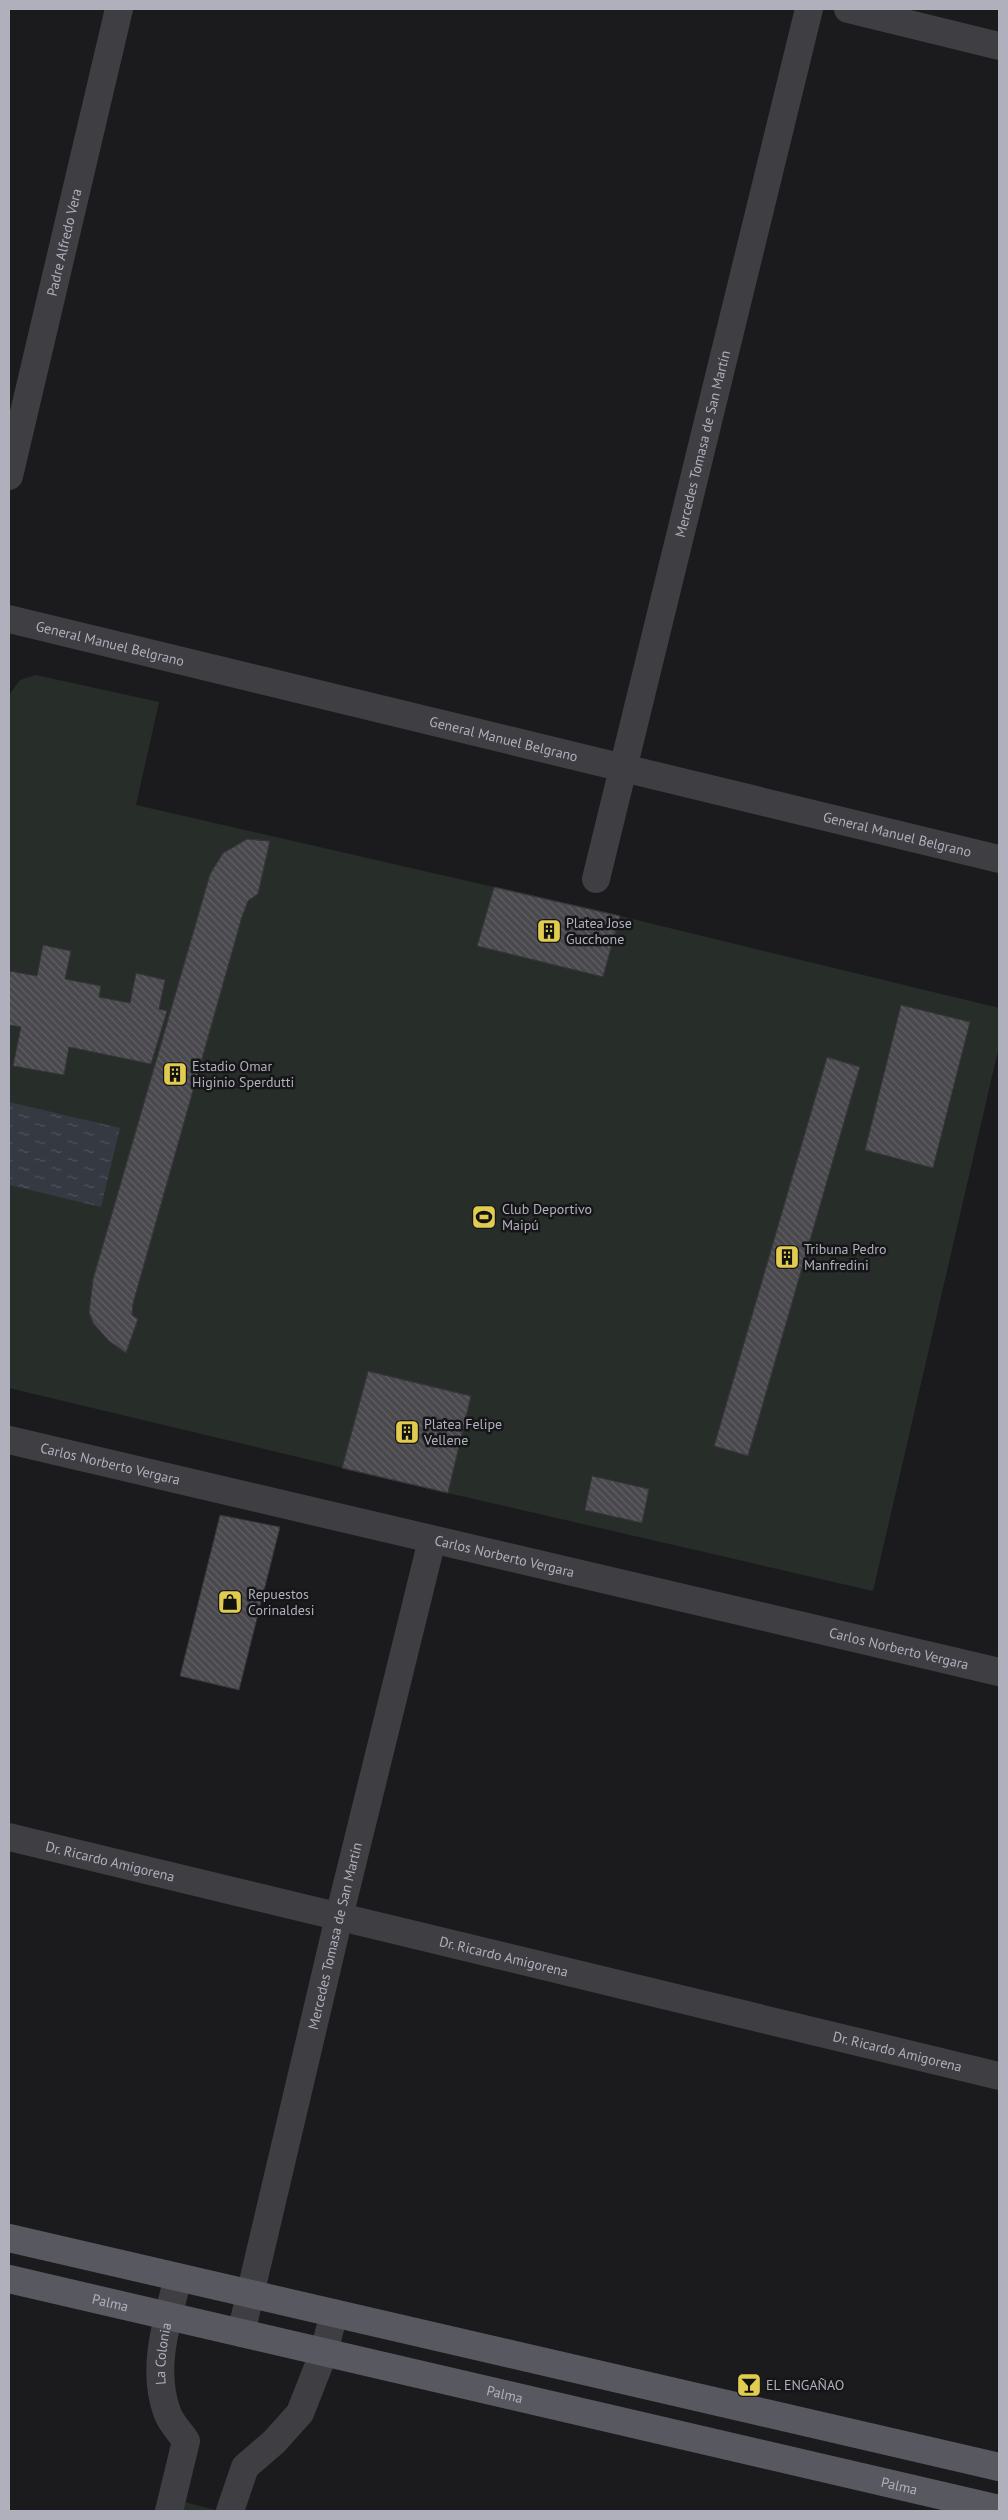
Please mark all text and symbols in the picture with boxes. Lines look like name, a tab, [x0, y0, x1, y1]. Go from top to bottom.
street label: Padre Alfredo Vera	[43, 187, 85, 298]
street label: Mercedes Tomasa de San Martín	[671, 348, 734, 539]
street label: General Manuel Belgrano	[34, 617, 186, 670]
street label: General Manuel Belgrano	[428, 712, 580, 766]
street label: General Manuel Belgrano	[821, 808, 973, 861]
place label: Platea Jose Gucchone	[566, 914, 632, 948]
building icon: Platea Jose Gucchone	[536, 918, 562, 944]
place label: Estadio Omar Higinio Sperdutti	[192, 1057, 294, 1091]
building icon: Estadio Omar Higinio Sperdutti	[162, 1061, 188, 1087]
place label: Club Deportivo Maipú	[502, 1200, 592, 1234]
sports icon: Club Deportivo Maipú	[471, 1204, 497, 1230]
place label: Tribuna Pedro Manfredini	[804, 1240, 887, 1274]
building icon: Tribuna Pedro Manfredini	[774, 1244, 800, 1270]
place label: Platea Felipe Vellene	[423, 1415, 502, 1449]
building icon: Platea Felipe Vellene	[394, 1419, 420, 1445]
street label: Carlos Norberto Vergara	[39, 1439, 182, 1489]
street label: Carlos Norberto Vergara	[433, 1531, 576, 1581]
place label: Repuestos Corinaldesi	[248, 1585, 315, 1619]
shop icon: Repuestos Corinaldesi	[217, 1589, 243, 1615]
street label: Carlos Norberto Vergara	[827, 1623, 971, 1674]
street label: Dr. Ricardo Amigorena	[44, 1837, 176, 1886]
street label: Mercedes Tomasa de San Martín	[304, 1840, 366, 2031]
street label: Dr. Ricardo Amigorena	[437, 1932, 570, 1981]
street label: Dr. Ricardo Amigorena	[831, 2027, 964, 2076]
street label: Palma	[90, 2290, 130, 2315]
street label: La Colonia	[151, 2321, 175, 2386]
bar icon: EL ENGAÑAO	[736, 2372, 762, 2398]
place label: EL ENGAÑAO	[766, 2376, 844, 2394]
street label: Palma	[485, 2381, 525, 2407]
street label: Palma	[879, 2473, 919, 2499]

